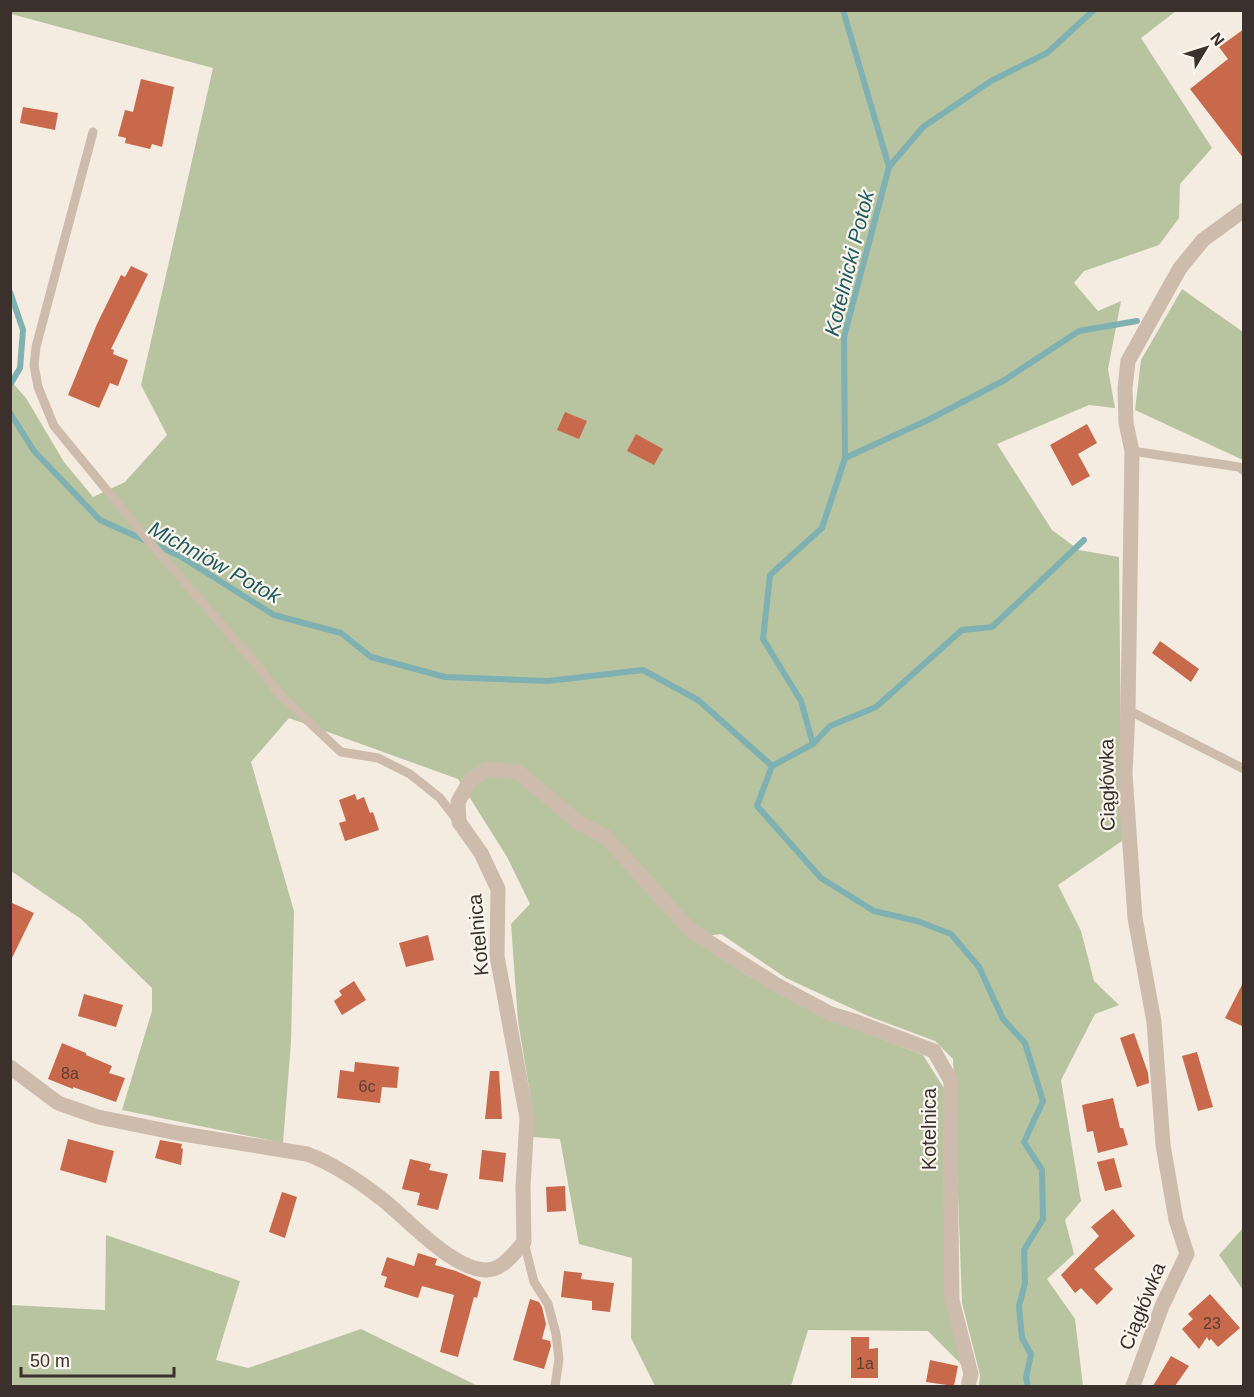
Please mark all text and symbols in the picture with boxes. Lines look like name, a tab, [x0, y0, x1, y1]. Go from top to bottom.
north arrow	[1176, 18, 1236, 78]
text: N	[1207, 29, 1228, 49]
water label: Kotelnicki Potok	[820, 186, 879, 338]
water label: Michniów Potok	[145, 516, 286, 608]
street label: Ciągłówka	[1095, 738, 1119, 831]
street label: Kotelnica	[463, 892, 493, 977]
house number: 8a	[61, 1065, 79, 1082]
house number: 6c	[359, 1078, 375, 1095]
street label: Kotelnica	[918, 1087, 940, 1170]
street label: Ciągłówka	[1115, 1258, 1170, 1353]
house number: 23	[1203, 1315, 1221, 1332]
scale bar	[21, 1340, 174, 1378]
text: 50 m	[30, 1351, 70, 1371]
house number: 1a	[856, 1355, 874, 1372]

